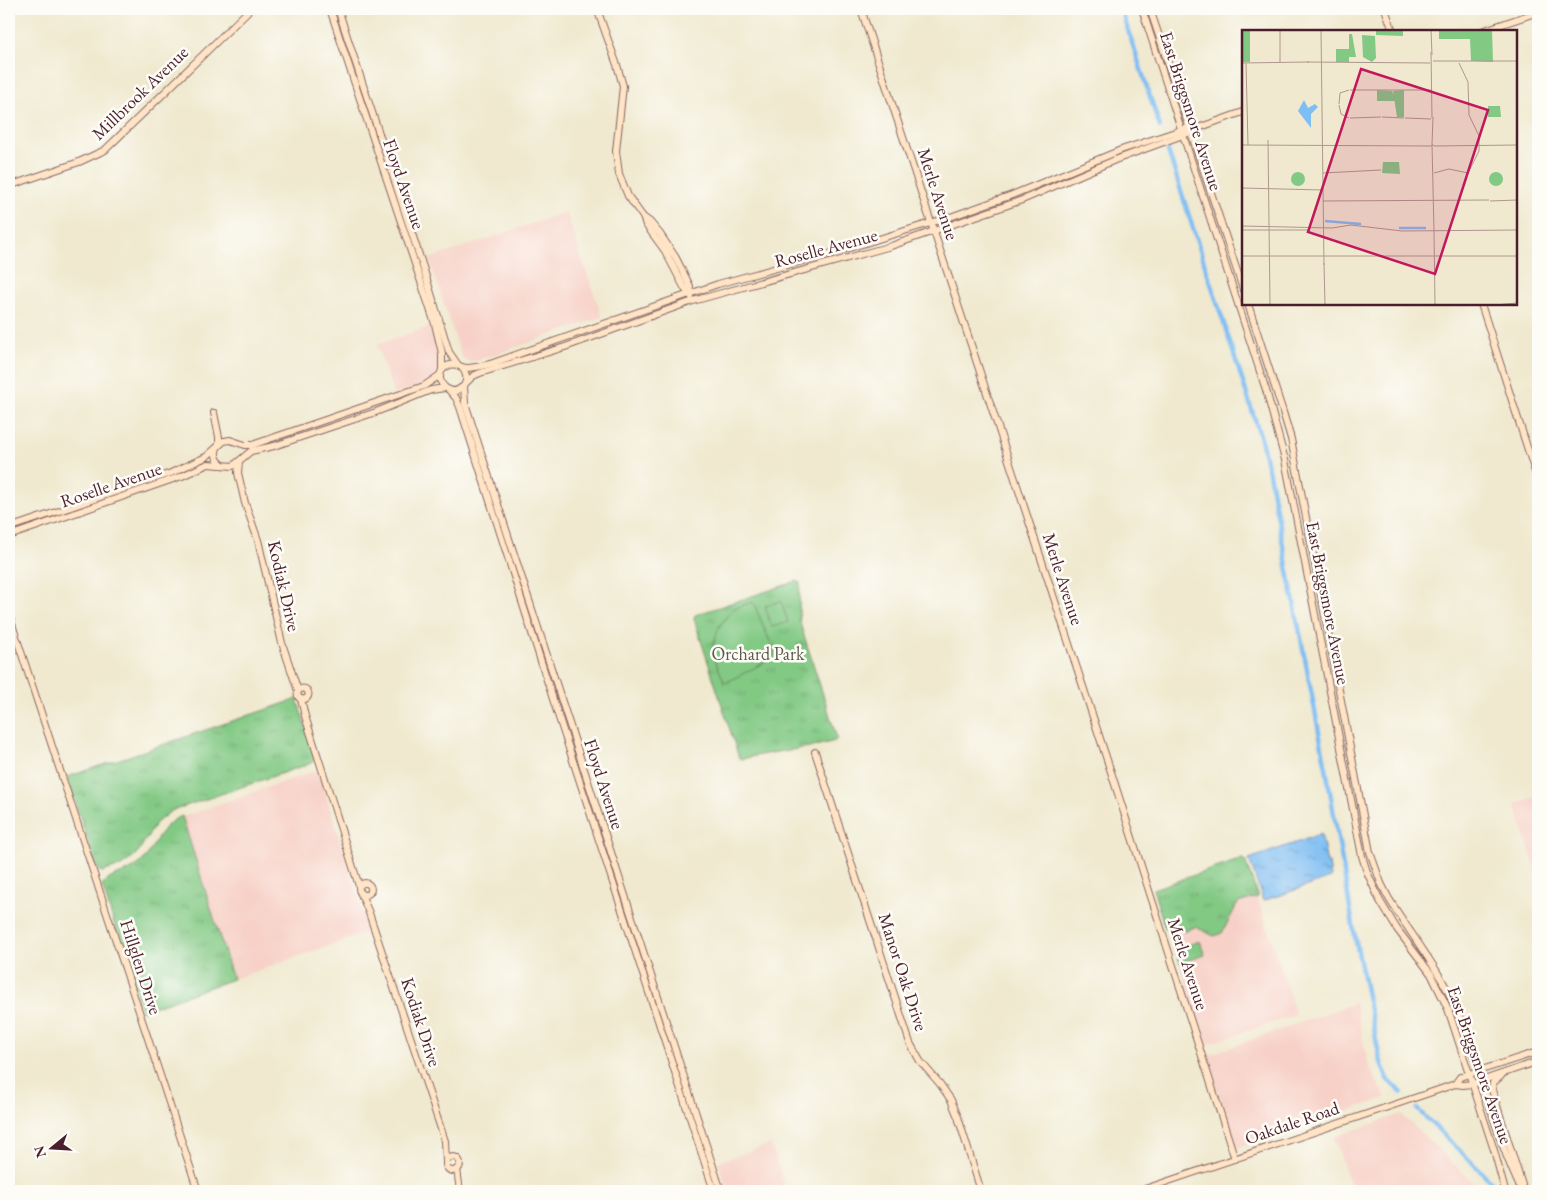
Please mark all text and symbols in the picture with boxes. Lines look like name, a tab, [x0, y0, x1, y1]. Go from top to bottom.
street label: East Briggsmore Avenue	[1155, 29, 1228, 193]
inset map	[1242, 30, 1517, 305]
street label: Millbrook Avenue	[86, 41, 193, 145]
street label: Floyd Avenue	[378, 136, 431, 232]
street label: Merle Avenue	[913, 145, 964, 243]
street label: Roselle Avenue	[772, 223, 880, 272]
street label: Roselle Avenue	[57, 456, 164, 513]
street label: East Briggsmore Avenue	[1301, 519, 1356, 686]
street label: Merle Avenue	[1038, 530, 1089, 628]
street label: Kodiak Drive	[263, 538, 306, 633]
park label: Orchard Park	[712, 642, 805, 665]
street label: Floyd Avenue	[579, 736, 630, 832]
street label: Manor Oak Drive	[874, 910, 933, 1034]
street label: Merle Avenue	[1163, 915, 1214, 1013]
street label: Hillglen Drive	[115, 917, 168, 1017]
street label: Kodiak Drive	[396, 974, 447, 1069]
street label: East Briggsmore Avenue	[1443, 983, 1518, 1147]
street label: Oakdale Road	[1242, 1095, 1343, 1149]
north arrow	[28, 1122, 78, 1172]
text: N	[29, 1143, 50, 1160]

